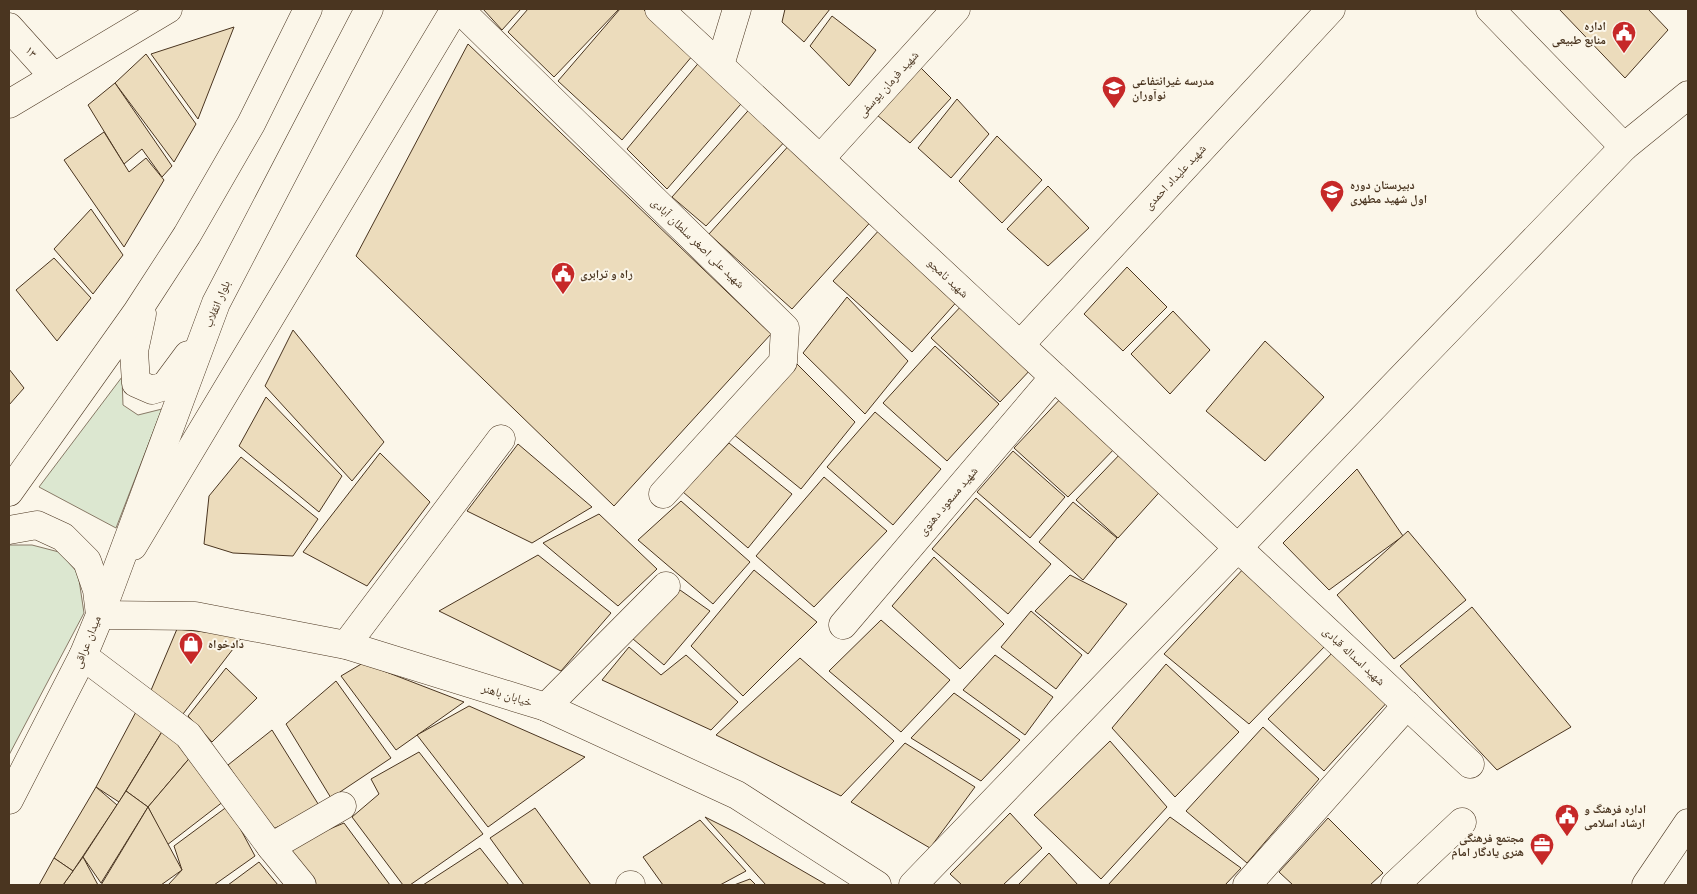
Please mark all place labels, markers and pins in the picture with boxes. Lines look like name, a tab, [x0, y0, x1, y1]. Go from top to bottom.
place label: اداره منابع طبیعی	[1552, 19, 1606, 48]
public building icon: اداره منابع طبیعی	[1611, 20, 1637, 54]
place label: مدرسه غیرانتفاعی نوآوران	[1132, 74, 1214, 103]
school or university icon: مدرسه غیرانتفاعی نوآوران	[1101, 75, 1127, 109]
place label: دبیرستان دوره اول شهید مطهری	[1350, 178, 1427, 207]
school or university icon: دبیرستان دوره اول شهید مطهری	[1319, 179, 1345, 213]
public building icon: راه و ترابری	[550, 261, 576, 295]
place label: راه و ترابری	[580, 267, 633, 282]
shop icon: دادخواه	[178, 631, 204, 665]
place label: دادخواه	[208, 637, 244, 651]
place label: اداره فرهنگ و ارشاد اسلامی	[1584, 802, 1646, 831]
public building icon: اداره فرهنگ و ارشاد اسلامی	[1554, 803, 1580, 837]
place label: مجتمع فرهنگی هنری یادگار امام	[1452, 831, 1524, 860]
office icon: مجتمع فرهنگی هنری یادگار امام	[1529, 832, 1555, 866]

